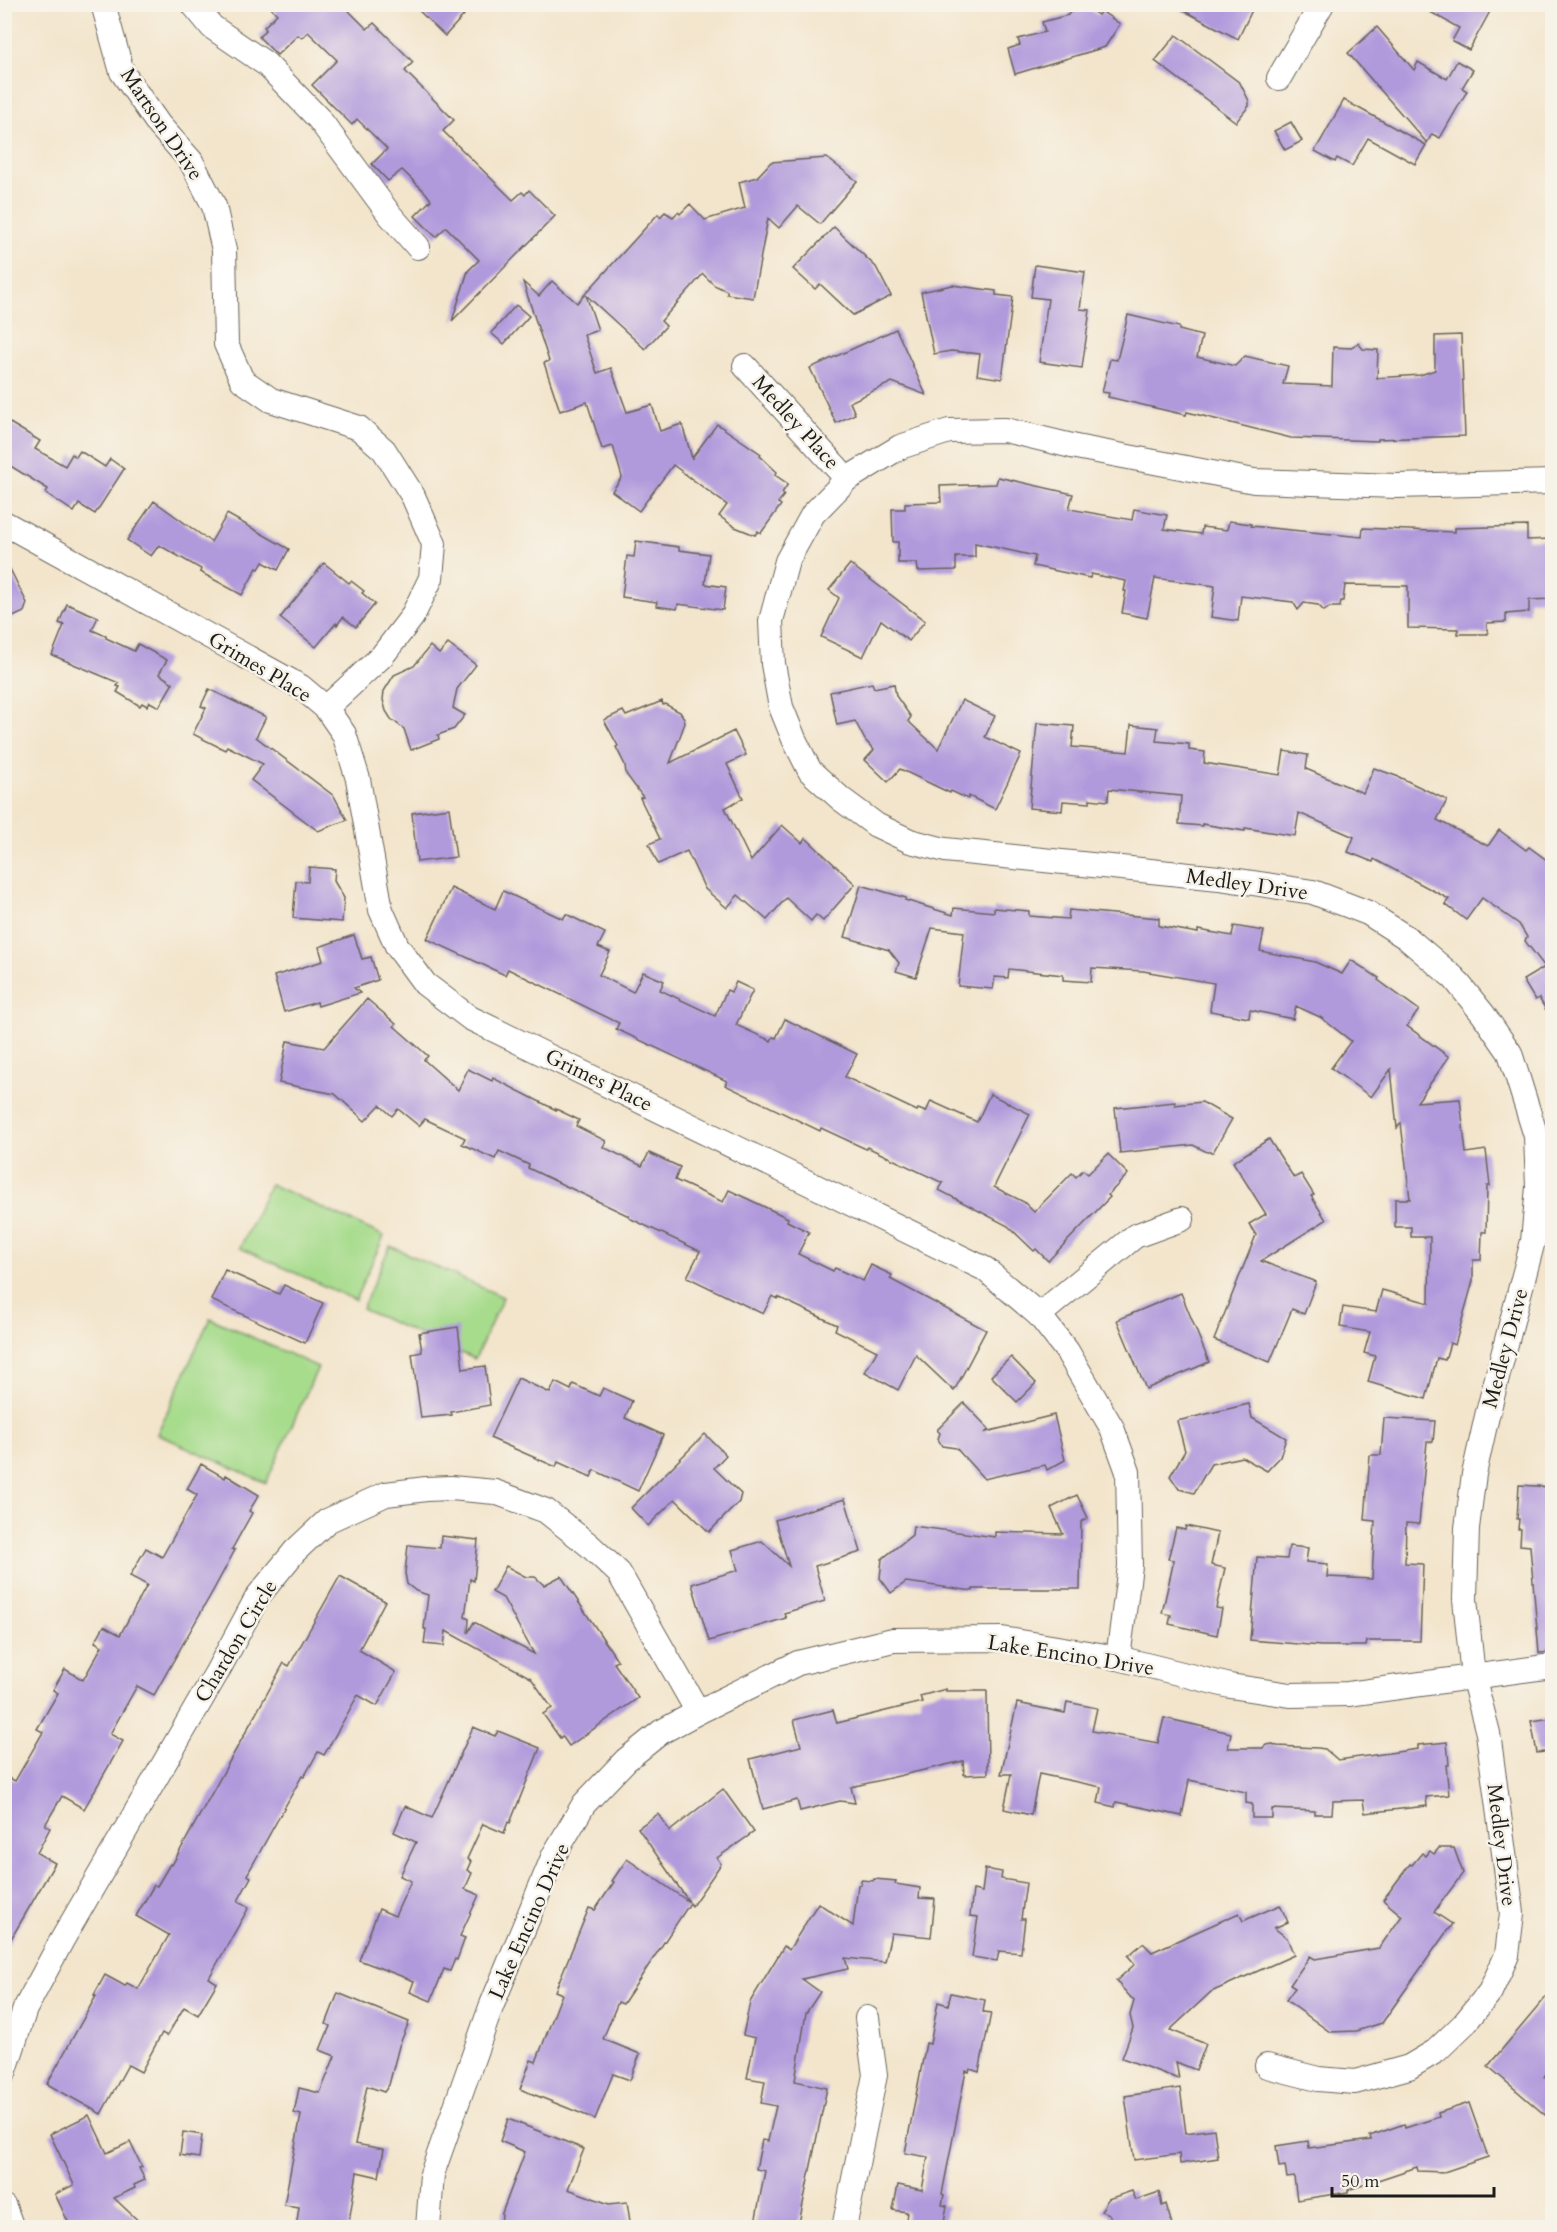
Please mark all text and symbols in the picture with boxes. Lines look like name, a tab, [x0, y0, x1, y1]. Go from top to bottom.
street label: Martson Drive	[113, 62, 210, 186]
street label: Medley Place	[745, 369, 846, 476]
street label: Grimes Place	[203, 625, 317, 710]
street label: Medley Drive	[1184, 862, 1310, 907]
street label: Grimes Place	[540, 1042, 657, 1119]
street label: Medley Drive	[1476, 1285, 1535, 1411]
street label: Chardon Circle	[188, 1574, 285, 1708]
street label: Lake Encino Drive	[986, 1628, 1156, 1683]
street label: Medley Drive	[1480, 1782, 1523, 1908]
street label: Lake Encino Drive	[482, 1838, 577, 2004]
scale bar	[1332, 2160, 1494, 2198]
text: 50 m	[1341, 2169, 1380, 2194]

